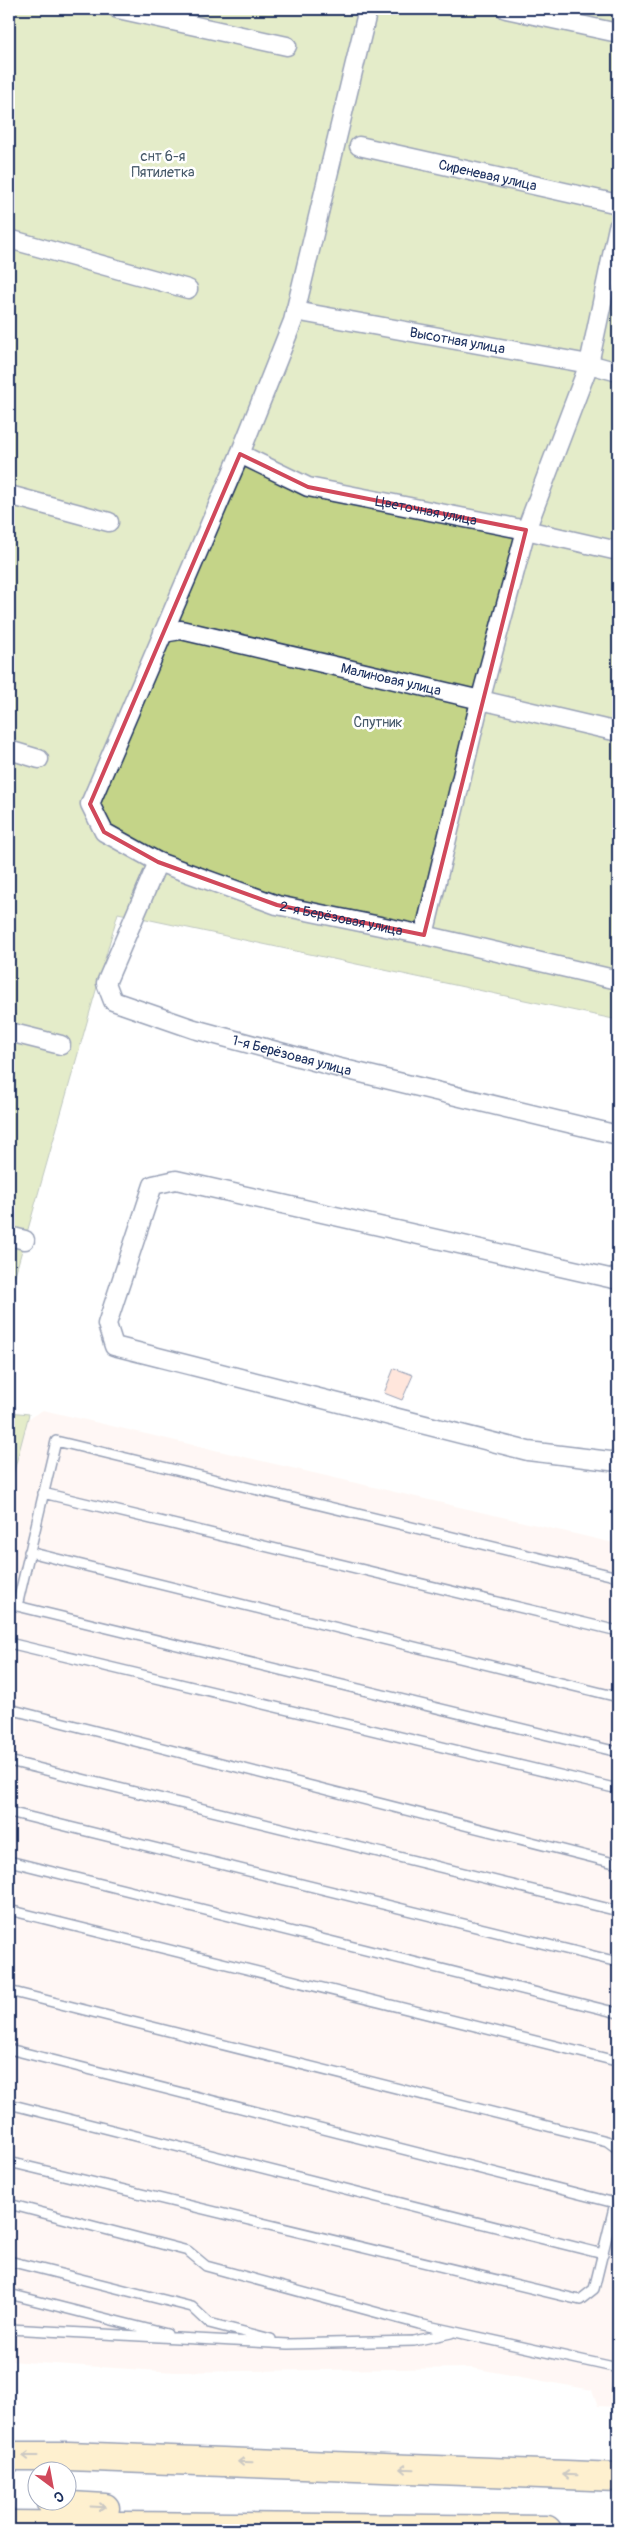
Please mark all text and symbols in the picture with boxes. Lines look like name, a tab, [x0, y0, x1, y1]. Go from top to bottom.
park label: снт 6-я Пятилетка	[131, 148, 195, 181]
street label: Сиреневая улица	[437, 156, 539, 194]
street label: Высотная улица	[408, 323, 506, 357]
street label: Цветочная улица	[374, 492, 479, 529]
street label: Малиновая улица	[339, 659, 443, 699]
park label: Спутник	[353, 714, 403, 731]
street label: 2-я Берёзовая улица	[278, 897, 404, 939]
street label: 1-я Берёзовая улица	[230, 1031, 353, 1079]
one-way arrow	[22, 2451, 38, 2461]
one-way arrow	[237, 2458, 253, 2467]
north arrow	[28, 2462, 78, 2512]
one-way arrow	[399, 2464, 415, 2473]
one-way arrow	[562, 2470, 578, 2480]
text: С	[50, 2487, 67, 2506]
one-way arrow	[89, 2503, 105, 2512]

